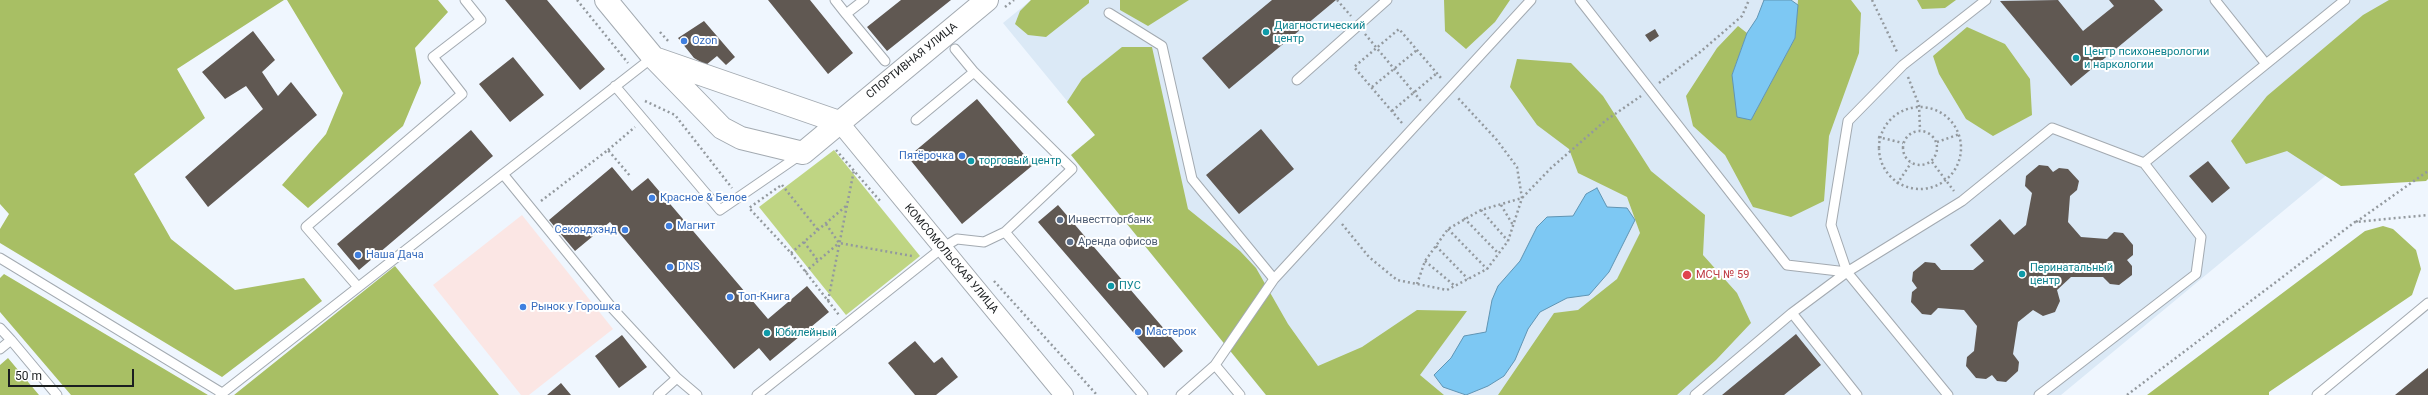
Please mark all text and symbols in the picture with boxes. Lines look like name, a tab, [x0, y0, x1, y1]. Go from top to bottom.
place label: Диагностический центр	[1274, 19, 1365, 45]
street label: СПОРТИВНАЯ УЛИЦА	[864, 20, 960, 102]
marker: Диагностический центр	[1261, 27, 1271, 37]
place label: Ozon	[692, 34, 717, 48]
marker: Ozon	[679, 36, 689, 46]
place label: Центр психоневрологии и наркологии	[2084, 45, 2209, 71]
marker: Центр психоневрологии и наркологии	[2071, 53, 2081, 63]
place label: Пятёрочка	[899, 149, 954, 163]
marker: Пятёрочка	[957, 151, 967, 161]
place label: торговый центр	[979, 154, 1061, 168]
marker: торговый центр	[966, 156, 976, 166]
place label: Красное & Белое	[660, 191, 747, 205]
marker: Красное & Белое	[647, 193, 657, 203]
street label: КОМСОМОЛЬСКАЯ УЛИЦА	[901, 201, 1001, 317]
place label: Инвестторгбанк	[1068, 213, 1152, 227]
marker: Инвестторгбанк	[1055, 215, 1065, 225]
place label: Магнит	[677, 219, 715, 233]
marker: Магнит	[664, 221, 674, 231]
place label: Секондхэнд	[555, 223, 617, 237]
marker: Секондхэнд	[620, 225, 630, 235]
place label: Аренда офисов	[1078, 235, 1158, 249]
marker: Аренда офисов	[1065, 237, 1075, 247]
place label: Наша Дача	[366, 248, 424, 262]
marker: Наша Дача	[353, 250, 363, 260]
place label: DNS	[678, 260, 700, 274]
place label: Перинатальный центр	[2030, 261, 2113, 287]
marker: DNS	[665, 262, 675, 272]
place label: МСЧ № 59	[1696, 268, 1749, 282]
marker: МСЧ № 59	[1681, 269, 1693, 281]
marker: Перинатальный центр	[2017, 269, 2027, 279]
place label: ПУС	[1119, 279, 1141, 293]
marker: ПУС	[1106, 281, 1116, 291]
place label: Топ-Книга	[738, 290, 790, 304]
marker: Топ-Книга	[725, 292, 735, 302]
place label: Рынок у Горошка	[531, 300, 620, 314]
marker: Рынок у Горошка	[518, 302, 528, 312]
place label: Мастерок	[1146, 325, 1196, 339]
place label: Юбилейный	[775, 326, 837, 340]
marker: Мастерок	[1133, 327, 1143, 337]
marker: Юбилейный	[762, 328, 772, 338]
scale bar	[10, 361, 136, 387]
text: 50 m	[15, 369, 42, 383]

